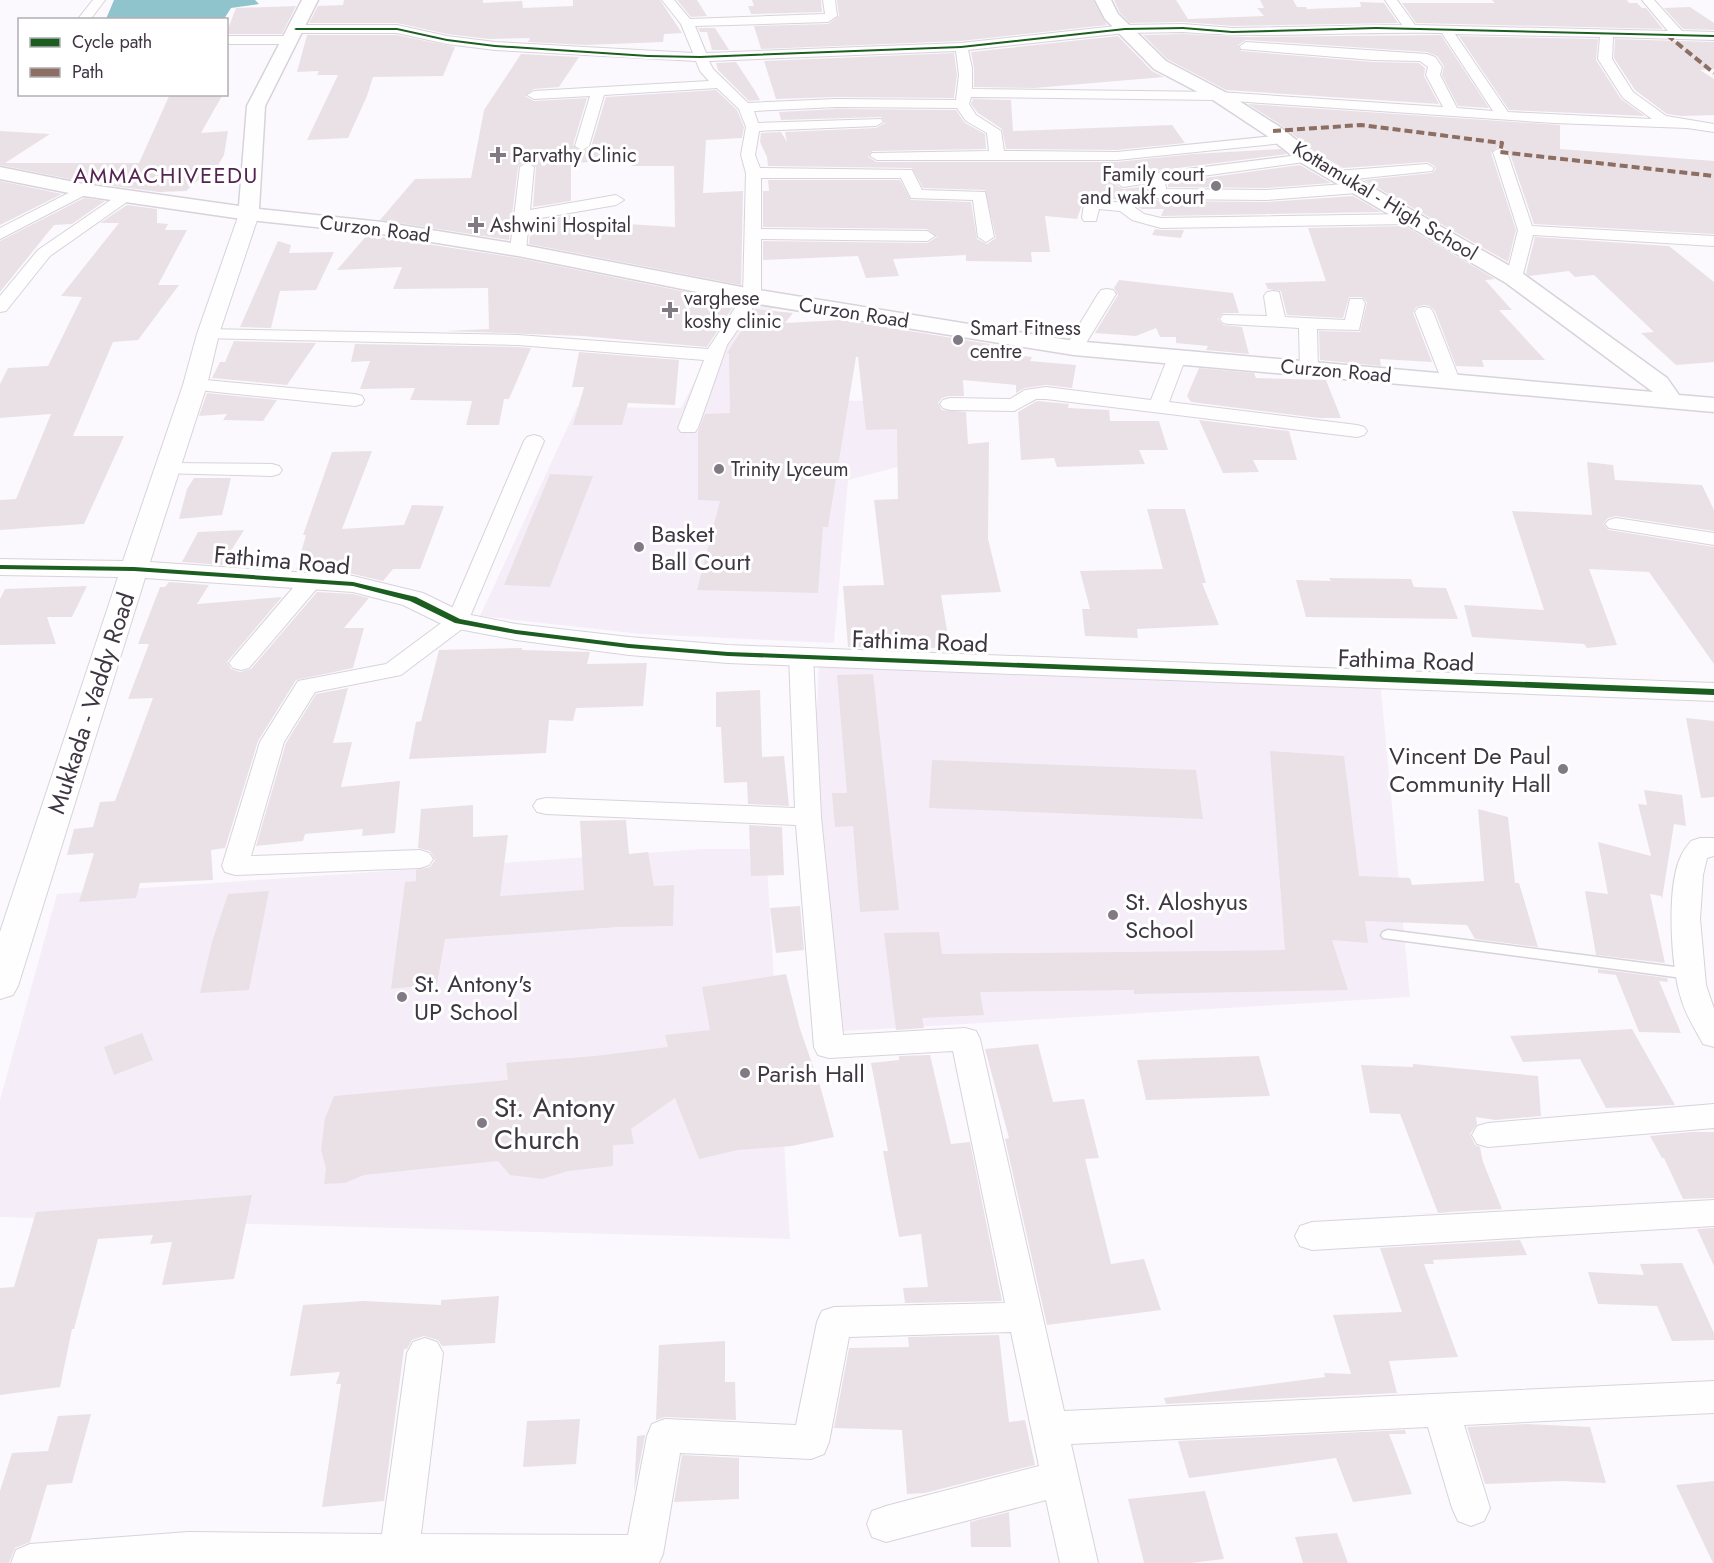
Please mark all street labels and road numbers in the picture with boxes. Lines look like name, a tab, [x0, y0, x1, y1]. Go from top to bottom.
street label: Kottamukal - High School	[1287, 134, 1483, 268]
street label: Curzon Road	[318, 208, 432, 250]
street label: Curzon Road	[797, 290, 911, 336]
street label: Curzon Road	[1279, 352, 1393, 390]
street label: Fathima Road	[212, 537, 352, 583]
street label: Mukkada - Vaddy Road	[39, 588, 143, 818]
street label: Fathima Road	[851, 621, 989, 661]
street label: Fathima Road	[1337, 640, 1475, 680]

